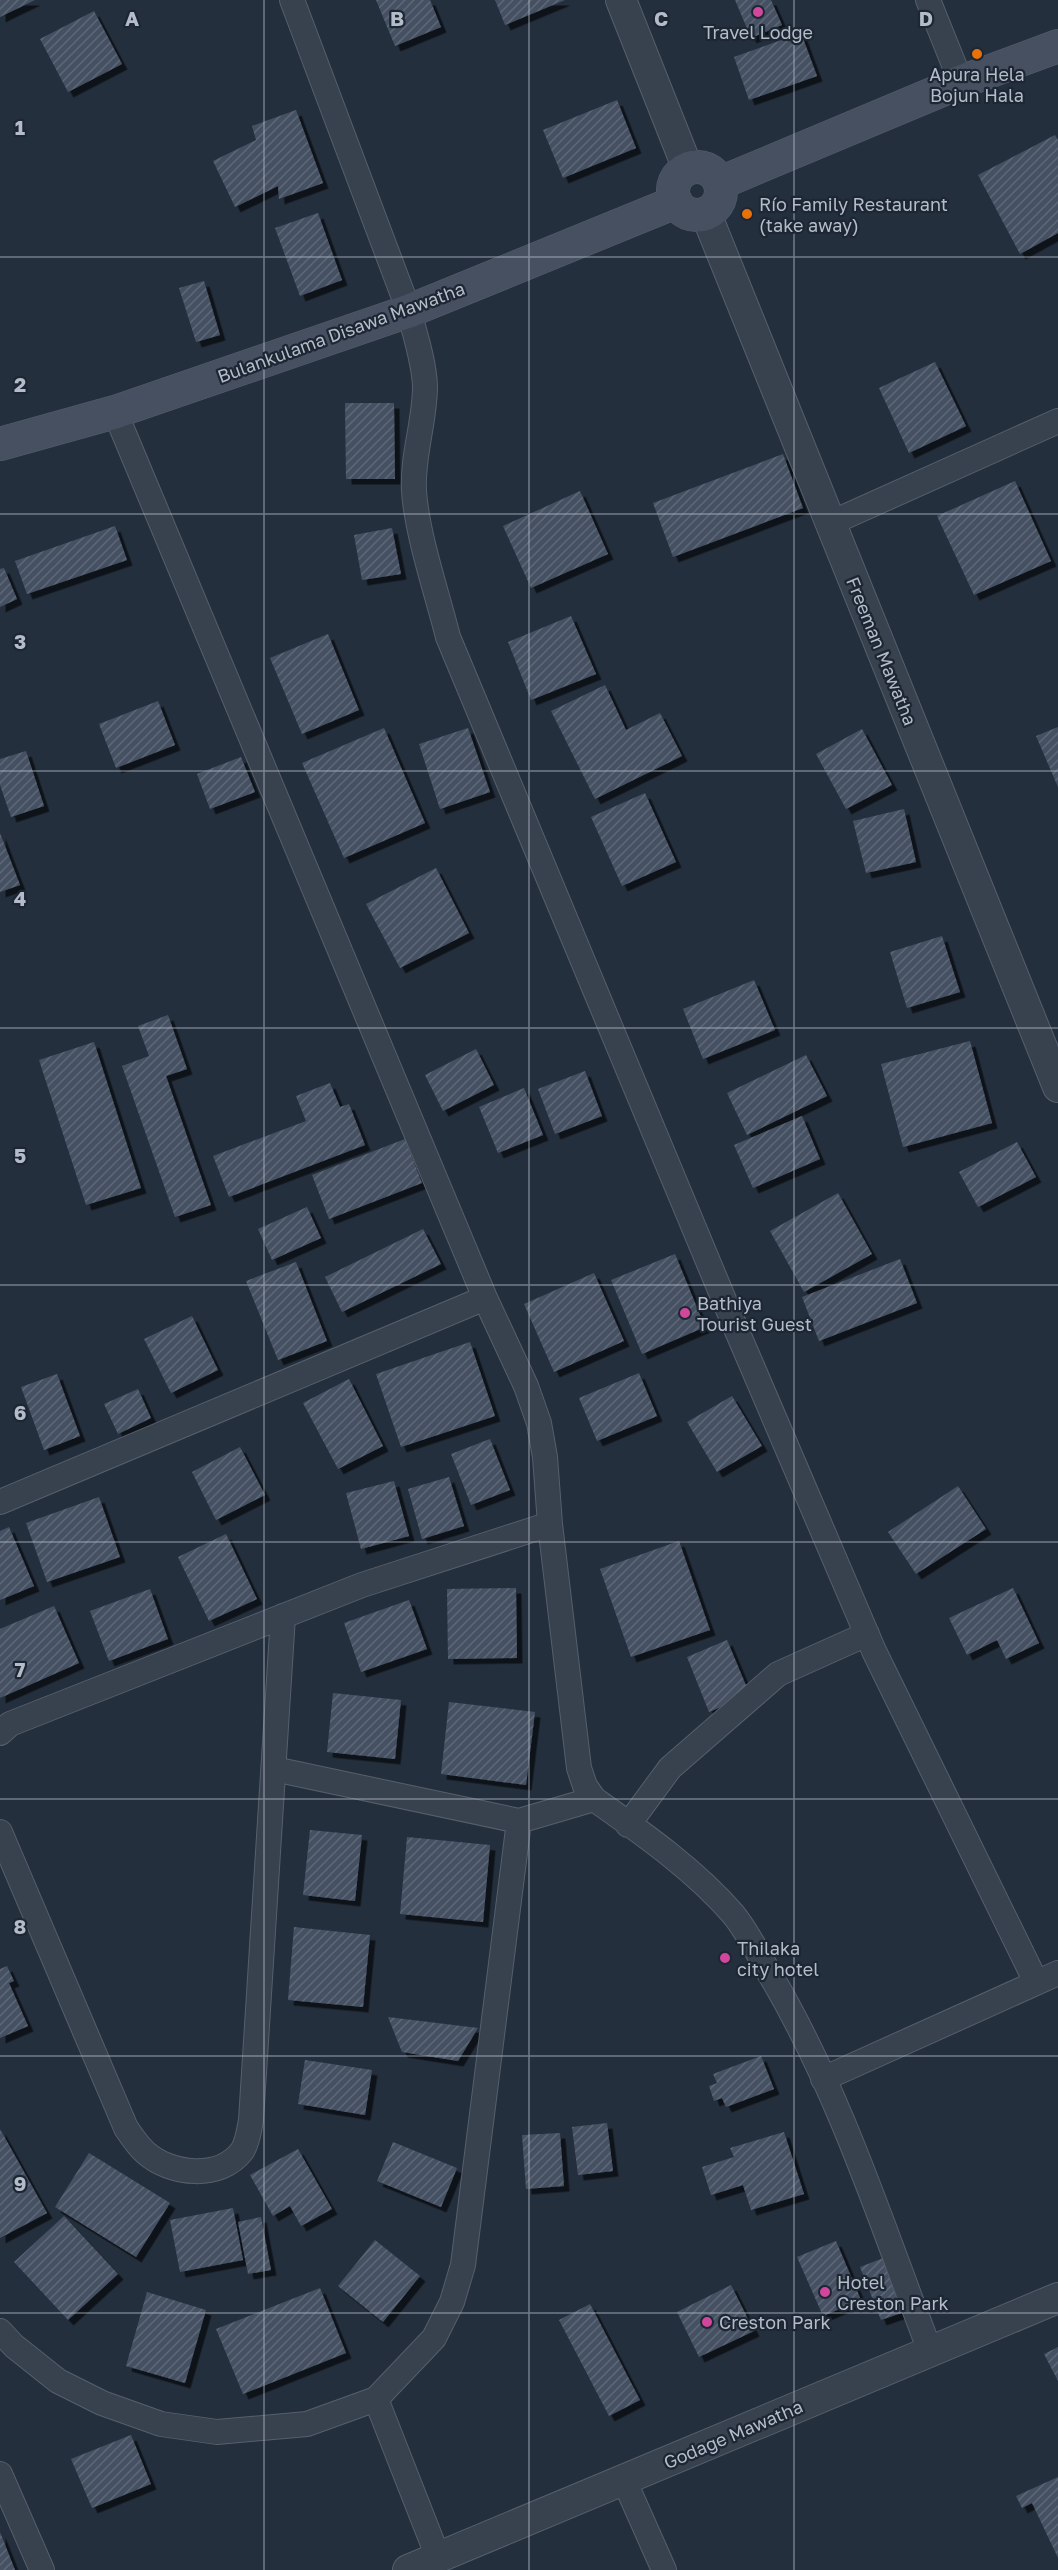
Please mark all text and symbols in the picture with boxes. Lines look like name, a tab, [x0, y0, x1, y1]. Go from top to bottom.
marker: Travel Lodge	[751, 5, 765, 19]
text: A	[125, 6, 139, 30]
text: B	[390, 6, 404, 30]
text: C	[654, 6, 668, 30]
text: D	[919, 6, 933, 30]
place label: Travel Lodge	[703, 21, 813, 43]
marker: Apura Hela Bojun Hala	[970, 47, 984, 61]
place label: Apura Hela Bojun Hala	[929, 63, 1025, 106]
text: 1	[15, 115, 25, 139]
place label: Río Family Restaurant (take away)	[759, 193, 948, 236]
marker: Río Family Restaurant (take away)	[740, 207, 754, 221]
street label: Bulankulama Disawa Mawatha	[214, 277, 468, 387]
text: 2	[14, 372, 26, 396]
street label: Freeman Mawatha	[842, 574, 922, 728]
text: 3	[14, 629, 26, 653]
text: 4	[14, 886, 26, 910]
text: 5	[14, 1143, 26, 1167]
place label: Bathiya Tourist Guest	[697, 1292, 812, 1335]
marker: Bathiya Tourist Guest	[678, 1306, 692, 1320]
text: 6	[14, 1400, 26, 1424]
text: 7	[15, 1657, 26, 1681]
text: 8	[14, 1914, 26, 1938]
place label: Thilaka city hotel	[737, 1937, 819, 1980]
marker: Thilaka city hotel	[718, 1951, 732, 1965]
text: 9	[14, 2171, 26, 2195]
place label: Hotel Creston Park	[837, 2271, 949, 2314]
marker: Hotel Creston Park	[818, 2285, 832, 2299]
place label: Creston Park	[719, 2311, 831, 2333]
marker: Creston Park	[700, 2315, 714, 2329]
street label: Godage Mawatha	[660, 2395, 806, 2473]

